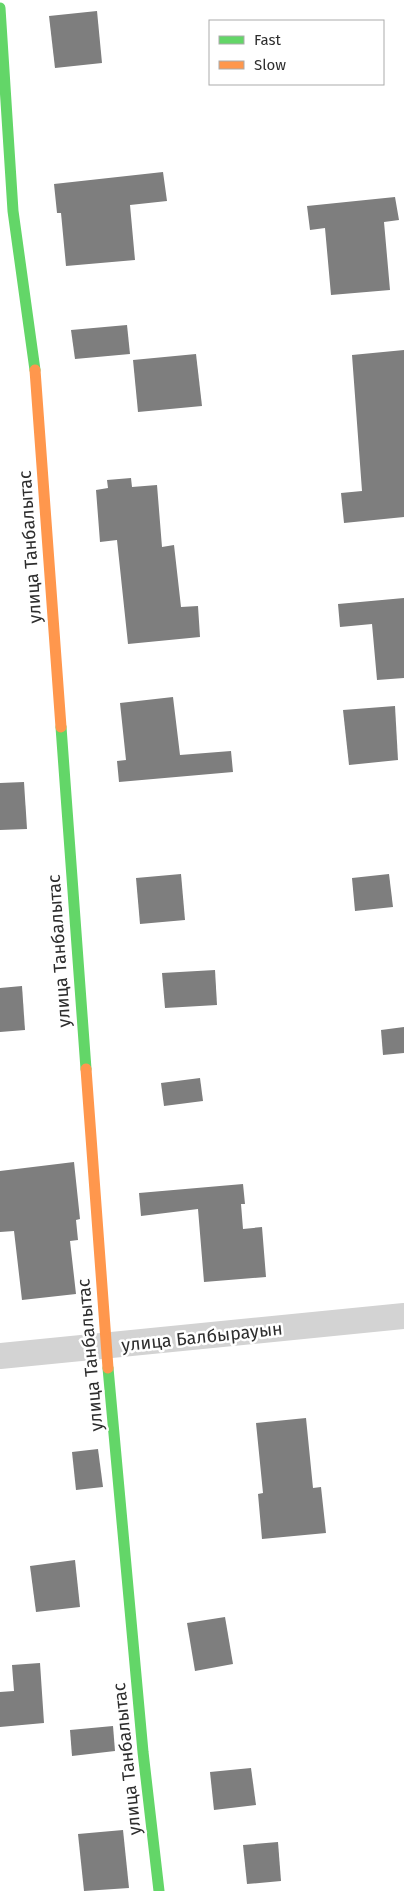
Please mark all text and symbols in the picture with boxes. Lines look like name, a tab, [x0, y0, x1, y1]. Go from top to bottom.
legend	[209, 20, 384, 85]
text: Fast	[254, 31, 281, 49]
text: Slow	[254, 56, 286, 74]
street label: улица Танбалытас	[14, 469, 46, 624]
street label: улица Танбалытас	[43, 873, 75, 1028]
street label: улица Танбалытас	[72, 1277, 108, 1432]
street label: улица Балбырауын	[120, 1318, 284, 1356]
street label: улица Танбалытас	[108, 1681, 146, 1836]

